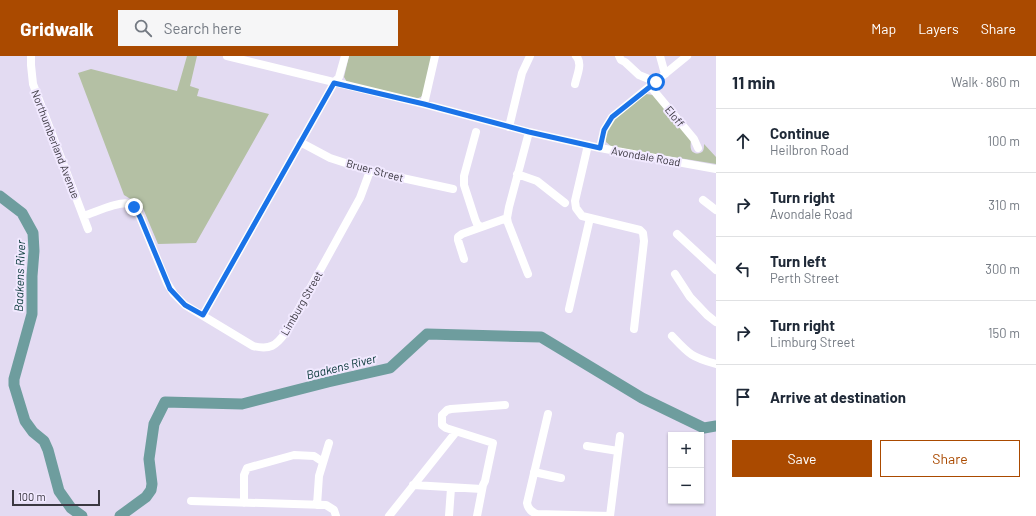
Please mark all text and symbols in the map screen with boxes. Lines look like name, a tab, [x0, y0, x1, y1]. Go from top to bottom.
search box	[118, 10, 398, 46]
text: Gridwalk	[20, 17, 94, 40]
icon: search	[132, 17, 154, 39]
text: Search here	[164, 19, 242, 37]
text: Map	[871, 20, 896, 37]
text: Layers	[918, 20, 959, 37]
text: Share	[981, 20, 1016, 37]
text: 11 min	[732, 72, 775, 92]
route start	[647, 73, 665, 91]
text: Walk · 860 m	[951, 74, 1020, 90]
street label: Northumberland Avenue	[29, 88, 83, 200]
street label: Eloff	[663, 103, 687, 129]
text: Continue	[770, 124, 830, 142]
icon: ahead	[732, 130, 754, 152]
text: 100 m	[987, 133, 1020, 149]
text: Heilbron Road	[770, 142, 849, 158]
street label: Avondale Road	[611, 144, 681, 168]
street label: Bruer Street	[345, 156, 405, 184]
text: Turn right	[770, 188, 835, 206]
icon: right	[732, 194, 754, 216]
text: 310 m	[988, 197, 1020, 213]
route end	[125, 198, 143, 216]
text: Avondale Road	[770, 206, 853, 222]
water label: Baakens River	[11, 239, 27, 312]
text: Turn left	[770, 252, 826, 270]
icon: left	[732, 258, 754, 280]
text: 300 m	[985, 261, 1020, 277]
street label: Limburg Street	[277, 269, 325, 337]
text: Perth Street	[770, 270, 839, 286]
text: Turn right	[770, 316, 835, 334]
icon: right	[732, 322, 754, 344]
text: 150 m	[988, 325, 1020, 341]
text: Limburg Street	[770, 334, 855, 350]
water label: Baakens River	[305, 350, 378, 381]
icon: arrive	[732, 386, 754, 408]
text: Arrive at destination	[770, 388, 906, 406]
map controls	[668, 432, 704, 504]
button: +	[668, 432, 704, 468]
button: Save	[732, 440, 872, 477]
button: Share	[880, 440, 1020, 477]
button: −	[668, 468, 704, 504]
scale bar	[12, 488, 100, 507]
text: 100 m	[18, 490, 46, 503]

